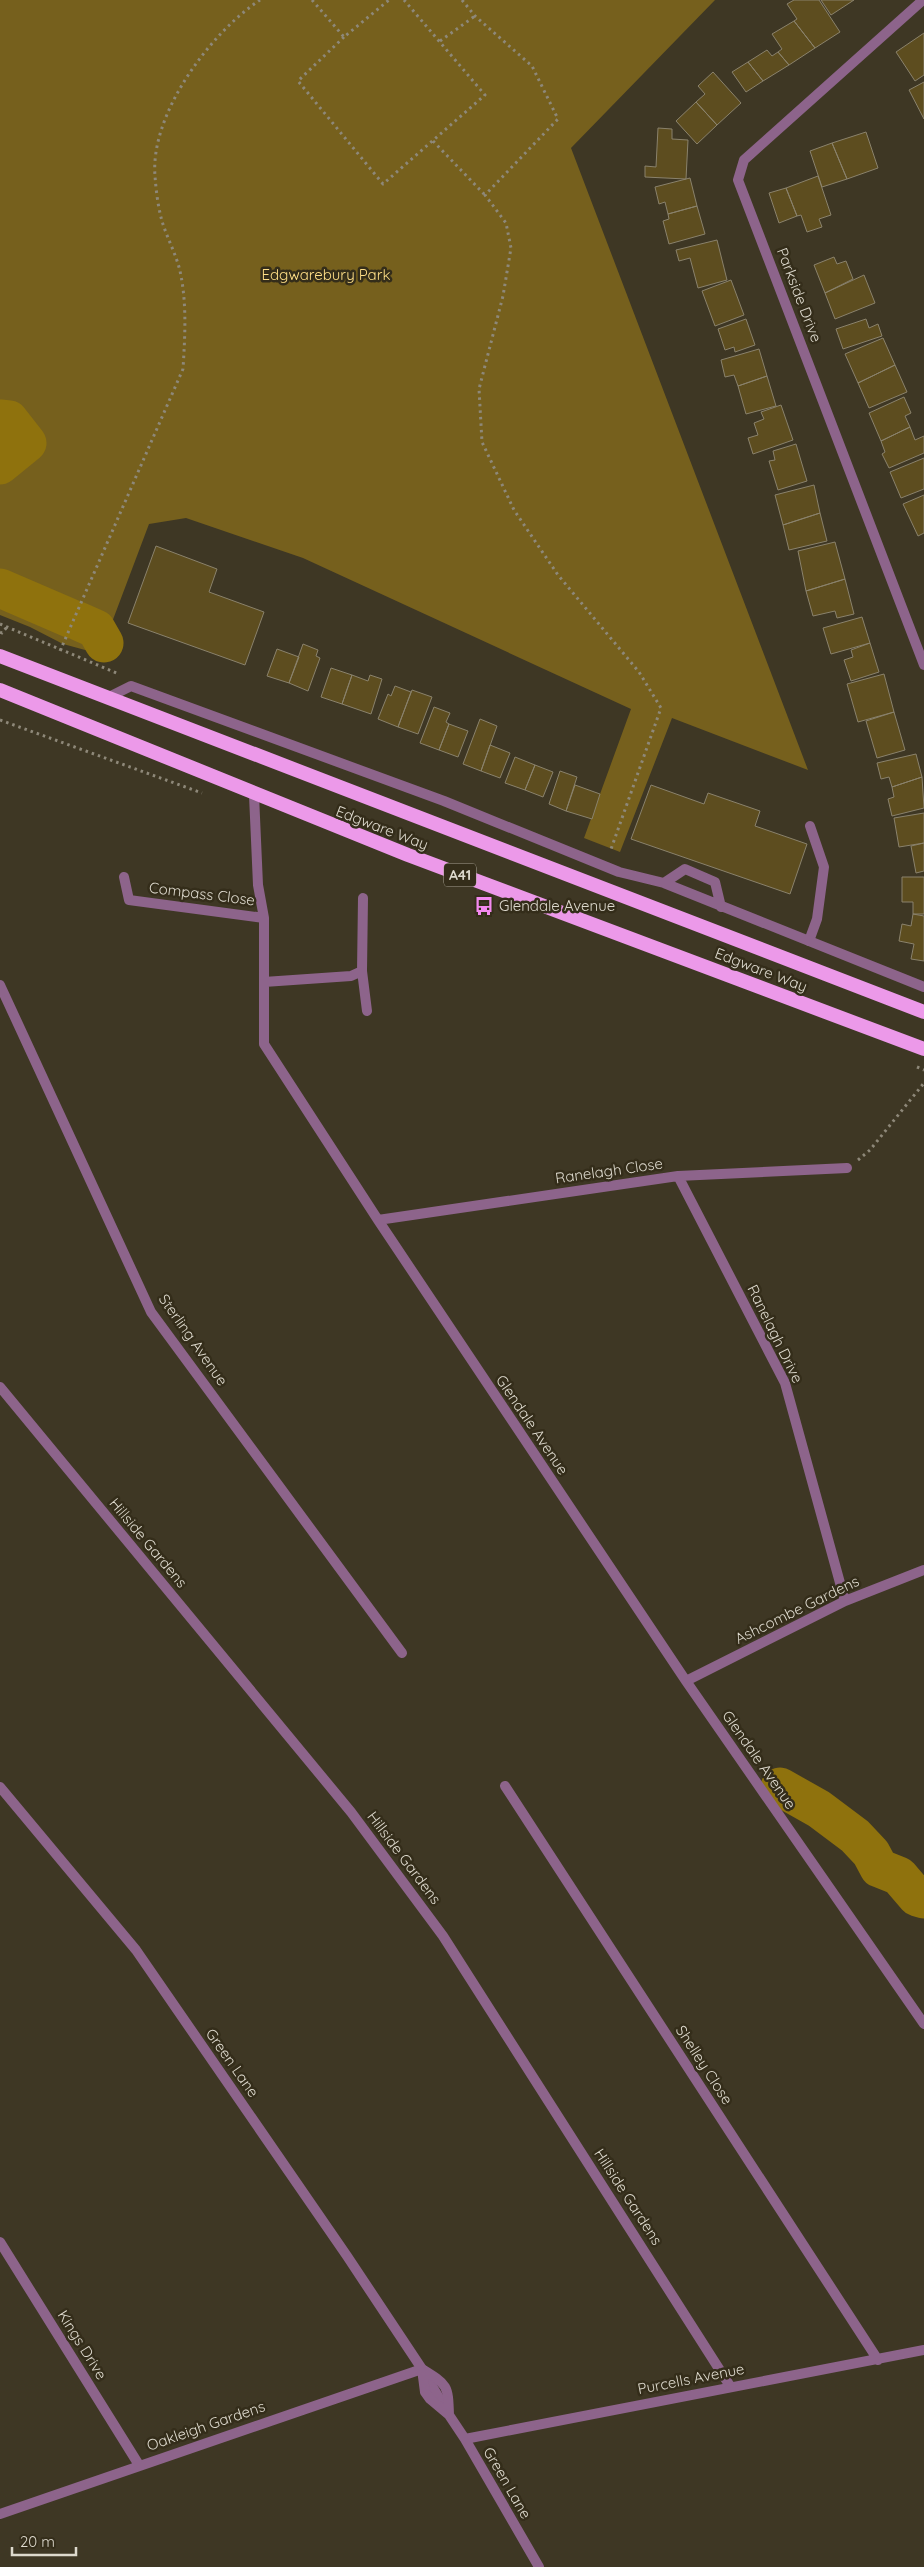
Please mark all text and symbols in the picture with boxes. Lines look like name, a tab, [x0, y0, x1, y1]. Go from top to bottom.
street label: Parkside Drive	[773, 245, 826, 345]
park label: Edgwarebury Park	[261, 265, 391, 284]
street label: Edgware Way	[333, 801, 431, 854]
road number: A41	[444, 864, 476, 886]
street label: Compass Close	[148, 878, 256, 909]
bus stop icon: Glendale Avenue	[473, 895, 495, 917]
place label: Glendale Avenue	[499, 896, 615, 915]
street label: Edgware Way	[712, 943, 810, 996]
street label: Ranelagh Close	[554, 1154, 664, 1187]
street label: Ranelagh Drive	[743, 1282, 807, 1386]
street label: Sterling Avenue	[155, 1290, 232, 1389]
street label: Glendale Avenue	[492, 1371, 573, 1478]
street label: Hillside Gardens	[105, 1494, 191, 1591]
street label: Ashcombe Gardens	[732, 1571, 862, 1648]
street label: Glendale Avenue	[718, 1707, 801, 1813]
street label: Hillside Gardens	[363, 1808, 445, 1908]
street label: Shelley Close	[672, 2021, 737, 2108]
street label: Green Lane	[202, 2025, 263, 2101]
street label: Hillside Gardens	[590, 2145, 667, 2249]
street label: Kings Drive	[54, 2306, 111, 2383]
street label: Purcells Avenue	[636, 2359, 746, 2398]
street label: Oakleigh Gardens	[144, 2396, 268, 2455]
street label: Green Lane	[479, 2443, 536, 2522]
scale bar	[12, 2524, 76, 2556]
text: 20 m	[20, 2532, 55, 2551]

